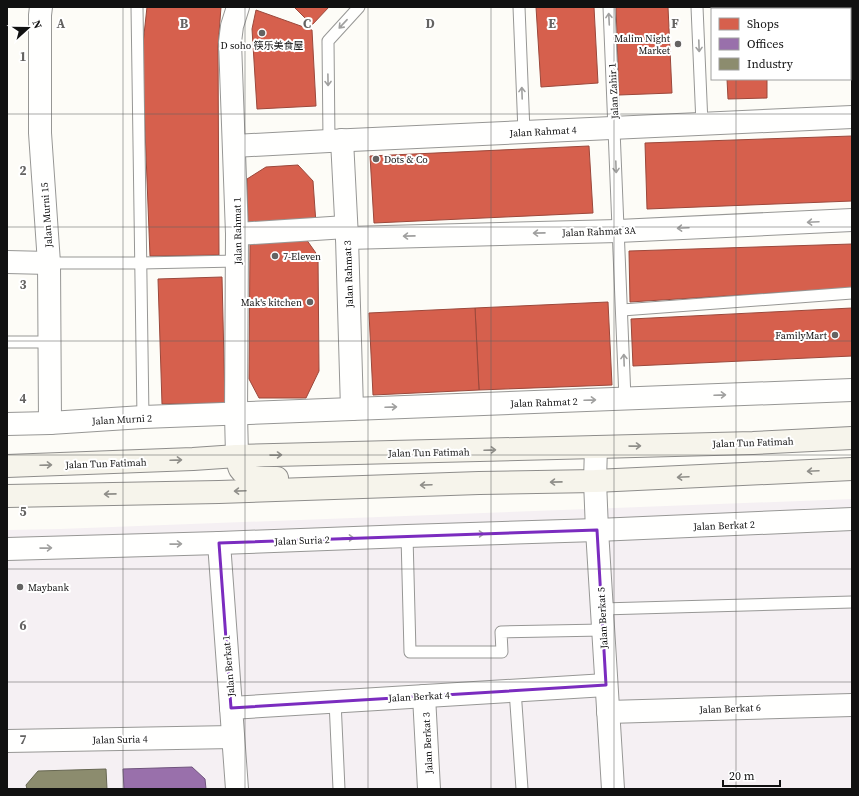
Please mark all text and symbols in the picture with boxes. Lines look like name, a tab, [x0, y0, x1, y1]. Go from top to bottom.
north arrow	[8, 8, 48, 48]
legend	[711, 8, 851, 80]
one-way arrow	[606, 13, 613, 26]
text: A	[57, 15, 66, 32]
text: B	[180, 15, 189, 32]
text: C	[303, 15, 311, 32]
text: D	[425, 15, 435, 32]
text: E	[548, 15, 556, 32]
text: F	[671, 15, 679, 32]
text: Shops	[747, 16, 779, 32]
text: N	[28, 18, 45, 31]
one-way arrow	[338, 19, 348, 29]
marker: D soho 筷乐美食屋	[257, 28, 267, 38]
place label: Malim Night Market	[614, 32, 671, 57]
text: Offices	[747, 36, 784, 52]
place label: D soho 筷乐美食屋	[221, 39, 304, 52]
marker: Malim Night Market	[673, 39, 683, 49]
one-way arrow	[695, 39, 702, 52]
text: 1	[19, 48, 27, 65]
text: Industry	[747, 56, 794, 72]
street label: Jalan Zahir 1	[606, 63, 622, 120]
one-way arrow	[324, 73, 332, 86]
one-way arrow	[519, 87, 526, 100]
street label: Jalan Rahmat 4	[508, 123, 577, 140]
place label: Dots & Co	[384, 153, 428, 166]
marker: Dots & Co	[371, 154, 381, 164]
one-way arrow	[612, 160, 620, 173]
text: 2	[19, 162, 27, 179]
street label: Jalan Murni 15	[38, 182, 55, 249]
street label: Jalan Rahmat 1	[230, 197, 245, 266]
one-way arrow	[807, 218, 820, 225]
street label: Jalan Rahmat 3A	[561, 224, 636, 239]
one-way arrow	[677, 224, 690, 232]
one-way arrow	[533, 229, 546, 237]
one-way arrow	[403, 233, 416, 240]
street label: Jalan Rahmat 3	[341, 240, 356, 309]
place label: 7-Eleven	[283, 250, 321, 263]
marker: 7-Eleven	[270, 251, 280, 261]
text: 3	[19, 276, 27, 293]
place label: Mak's kitchen	[241, 296, 302, 309]
marker: Mak's kitchen	[305, 297, 315, 307]
place label: FamilyMart	[775, 329, 828, 342]
marker: FamilyMart	[830, 330, 840, 340]
one-way arrow	[620, 354, 627, 367]
text: 4	[19, 390, 27, 407]
one-way arrow	[713, 391, 726, 399]
street label: Jalan Rahmat 2	[509, 395, 578, 410]
one-way arrow	[583, 396, 596, 404]
one-way arrow	[384, 403, 397, 411]
street label: Jalan Murni 2	[91, 411, 152, 428]
street label: Jalan Tun Fatimah	[711, 435, 794, 450]
one-way arrow	[628, 442, 641, 450]
street label: Jalan Tun Fatimah	[387, 445, 470, 460]
one-way arrow	[483, 446, 496, 454]
one-way arrow	[269, 451, 282, 459]
street label: Jalan Tun Fatimah	[64, 456, 147, 471]
one-way arrow	[169, 456, 182, 464]
one-way arrow	[39, 461, 52, 468]
one-way arrow	[807, 467, 820, 474]
one-way arrow	[677, 473, 690, 481]
one-way arrow	[550, 478, 563, 486]
one-way arrow	[420, 481, 433, 489]
one-way arrow	[234, 488, 247, 495]
one-way arrow	[104, 490, 117, 498]
text: 5	[19, 503, 27, 520]
street label: Jalan Berkat 2	[692, 518, 755, 533]
one-way arrow	[471, 530, 484, 537]
street label: Jalan Suria 2	[273, 533, 330, 548]
one-way arrow	[341, 534, 354, 542]
one-way arrow	[169, 541, 182, 548]
one-way arrow	[39, 544, 52, 552]
place label: Maybank	[28, 581, 70, 594]
marker: Maybank	[15, 582, 25, 592]
street label: Jalan Berkat 5	[594, 587, 611, 650]
text: 6	[19, 617, 27, 634]
street label: Jalan Berkat 1	[219, 635, 238, 698]
street label: Jalan Berkat 4	[387, 688, 450, 705]
street label: Jalan Berkat 6	[698, 701, 761, 716]
street label: Jalan Berkat 3	[419, 712, 436, 775]
text: 7	[19, 731, 27, 748]
street label: Jalan Suria 4	[91, 733, 148, 746]
scale bar	[723, 762, 780, 788]
text: 20 m	[729, 768, 755, 784]

